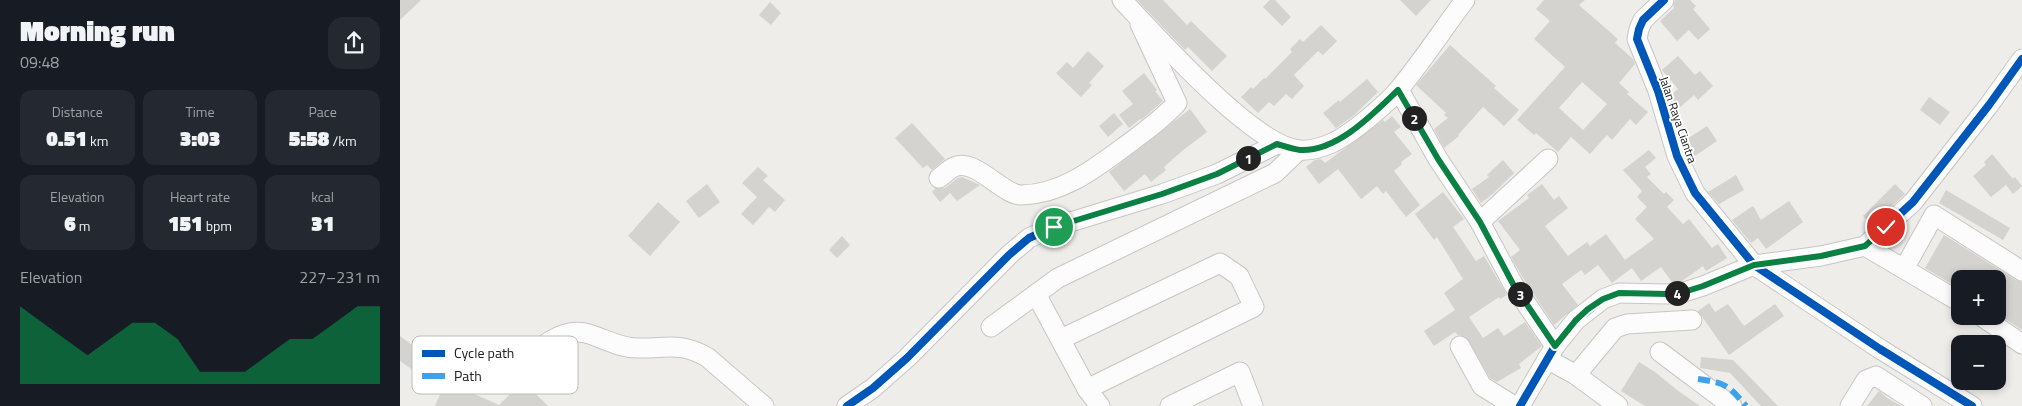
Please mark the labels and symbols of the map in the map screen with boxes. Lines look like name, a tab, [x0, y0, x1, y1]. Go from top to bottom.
street label: Jalan Raya Ciantra	[1655, 74, 1702, 166]
pin: 2	[1402, 106, 1426, 130]
pin: 1	[1236, 146, 1260, 170]
pin	[1033, 206, 1075, 248]
pin	[1865, 206, 1907, 248]
pin: 4	[1664, 280, 1690, 306]
pin: 3	[1508, 282, 1532, 306]
legend	[412, 336, 578, 394]
text: Cycle path	[454, 342, 514, 363]
text: Path	[454, 365, 482, 386]

